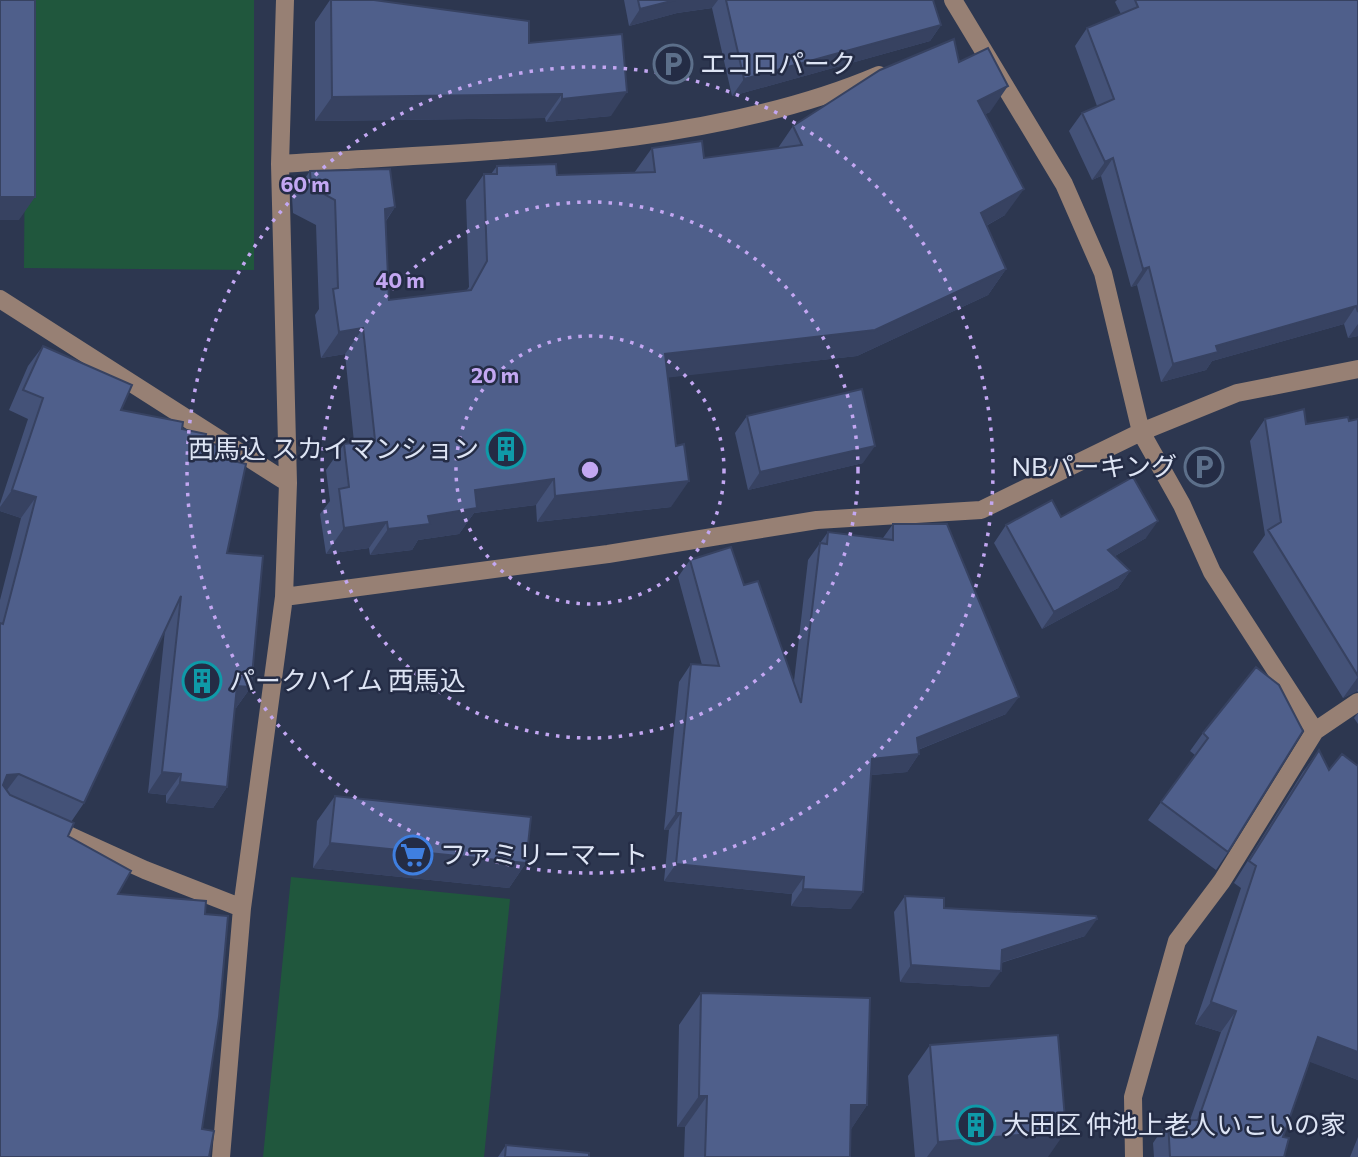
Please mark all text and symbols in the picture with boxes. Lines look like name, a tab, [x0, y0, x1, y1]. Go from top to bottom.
parking icon: エコロパーク	[652, 43, 694, 85]
place label: エコロパーク	[700, 47, 856, 78]
text: 60 m	[280, 171, 330, 196]
text: 40 m	[375, 267, 425, 292]
text: 20 m	[471, 362, 519, 387]
building icon: 西馬込 スカイマンション	[485, 428, 527, 470]
place label: 西馬込 スカイマンション	[188, 432, 479, 463]
parking icon: NBパーキング	[1183, 446, 1225, 488]
place label: NBパーキング	[1011, 450, 1177, 481]
centre of rings	[578, 458, 602, 482]
building icon: パークハイム 西馬込	[181, 660, 223, 702]
place label: パークハイム 西馬込	[229, 664, 466, 695]
supermarket icon: ファミリーマート	[392, 834, 434, 876]
place label: ファミリーマート	[440, 838, 648, 869]
building icon: 大田区 仲池上老人いこいの家	[955, 1104, 997, 1146]
place label: 大田区 仲池上老人いこいの家	[1003, 1108, 1346, 1139]

